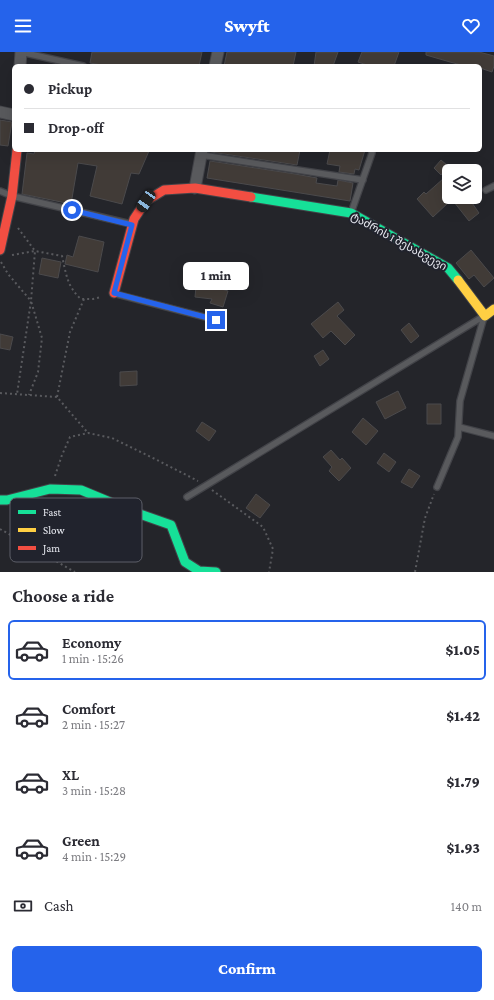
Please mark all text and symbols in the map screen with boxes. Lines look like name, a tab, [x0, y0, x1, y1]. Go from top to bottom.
icon: menu	[12, 15, 34, 37]
icon: heart	[460, 15, 482, 37]
text: Swyft	[224, 16, 270, 36]
text: Pickup	[48, 81, 92, 97]
text: Drop-off	[48, 120, 104, 136]
map controls	[442, 164, 482, 204]
button: layers	[442, 164, 482, 204]
car	[134, 188, 158, 214]
route start	[63, 201, 81, 219]
street label: ტაძრის I შესახვევი	[348, 210, 449, 273]
callout: 1 min	[183, 262, 249, 290]
text: 1 min	[201, 268, 231, 283]
route end	[207, 311, 225, 329]
legend	[10, 498, 142, 562]
text: Fast	[43, 506, 62, 518]
text: Slow	[43, 524, 65, 536]
text: Jam	[42, 542, 60, 555]
text: Choose a ride	[12, 586, 114, 606]
icon: car	[14, 632, 50, 668]
text: Economy	[62, 635, 121, 651]
text: $1.05	[445, 642, 480, 658]
text: 1 min · 15:26	[62, 651, 124, 666]
icon: car	[14, 698, 50, 734]
text: Comfort	[62, 701, 116, 717]
text: $1.42	[446, 708, 480, 724]
text: 2 min · 15:27	[62, 717, 125, 732]
icon: car	[14, 764, 50, 800]
text: XL	[62, 767, 79, 783]
text: $1.79	[447, 774, 480, 790]
text: 3 min · 15:28	[62, 783, 126, 798]
icon: car	[14, 830, 50, 866]
text: Green	[62, 833, 100, 849]
text: $1.93	[447, 840, 480, 856]
text: 4 min · 15:29	[62, 849, 126, 864]
icon: cash	[12, 895, 34, 917]
text: Cash	[44, 898, 74, 914]
text: 140 m	[451, 899, 482, 914]
button: Confirm	[12, 946, 482, 992]

